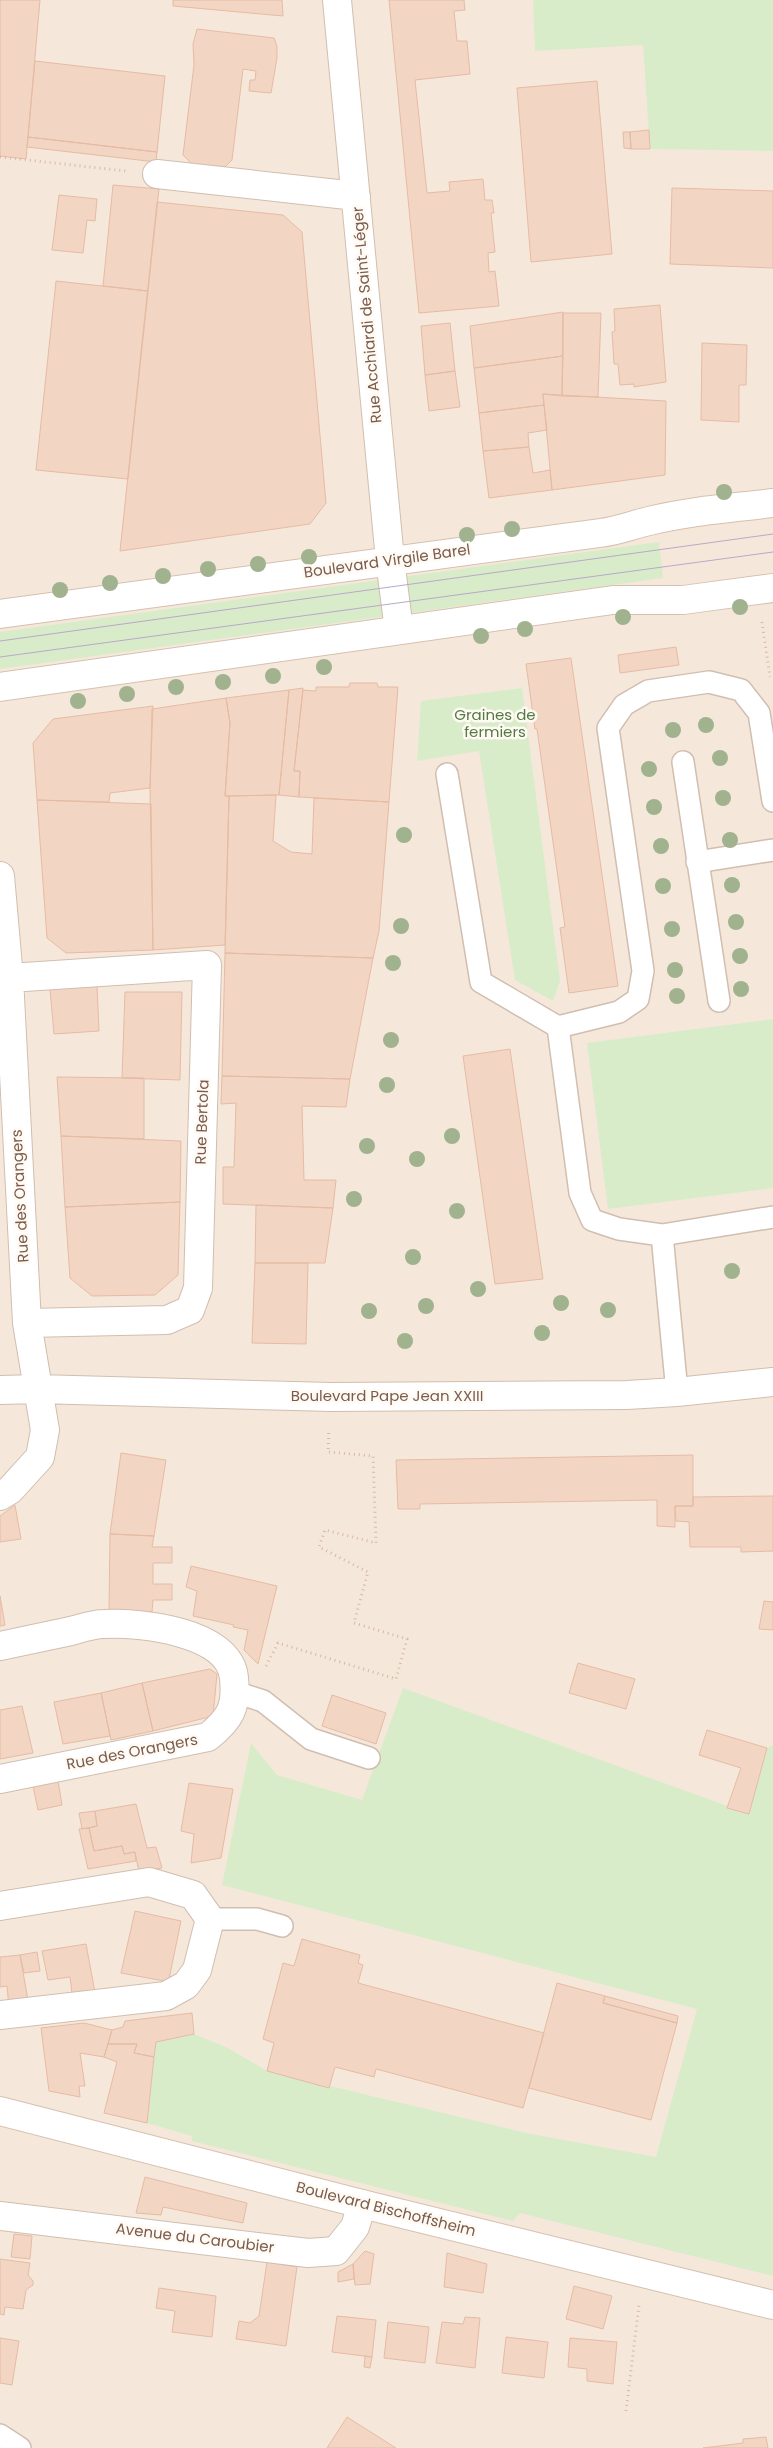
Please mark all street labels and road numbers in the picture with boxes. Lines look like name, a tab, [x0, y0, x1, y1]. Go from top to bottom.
street label: Rue Acchiardi de Saint-Léger	[347, 205, 386, 424]
street label: Boulevard Virgile Barel	[302, 538, 472, 583]
street label: Rue Bertola	[190, 1079, 213, 1165]
street label: Rue des Orangers	[6, 1129, 33, 1263]
street label: Boulevard Pape Jean XXIII	[291, 1385, 483, 1406]
street label: Rue des Orangers	[64, 1728, 199, 1775]
street label: Boulevard Bischoffsheim	[294, 2176, 478, 2241]
street label: Avenue du Caroubier	[115, 2217, 276, 2258]

